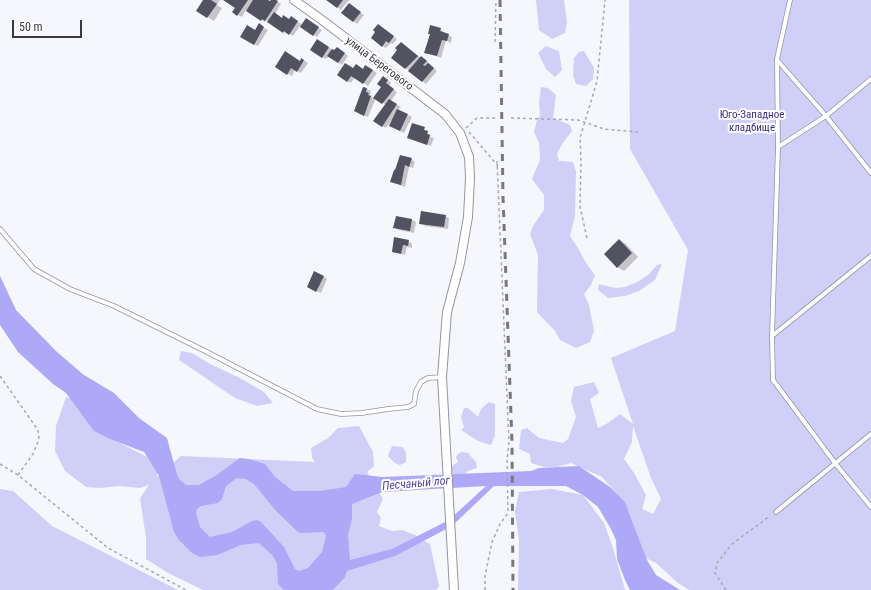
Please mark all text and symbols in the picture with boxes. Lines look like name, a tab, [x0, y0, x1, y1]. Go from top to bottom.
scale bar	[14, 12, 84, 38]
text: 50 m	[19, 20, 43, 34]
street label: улица Берегового	[343, 34, 415, 94]
park label: Юго-Западное кладбище	[720, 108, 784, 134]
water label: Песчаный лог	[382, 474, 450, 494]

